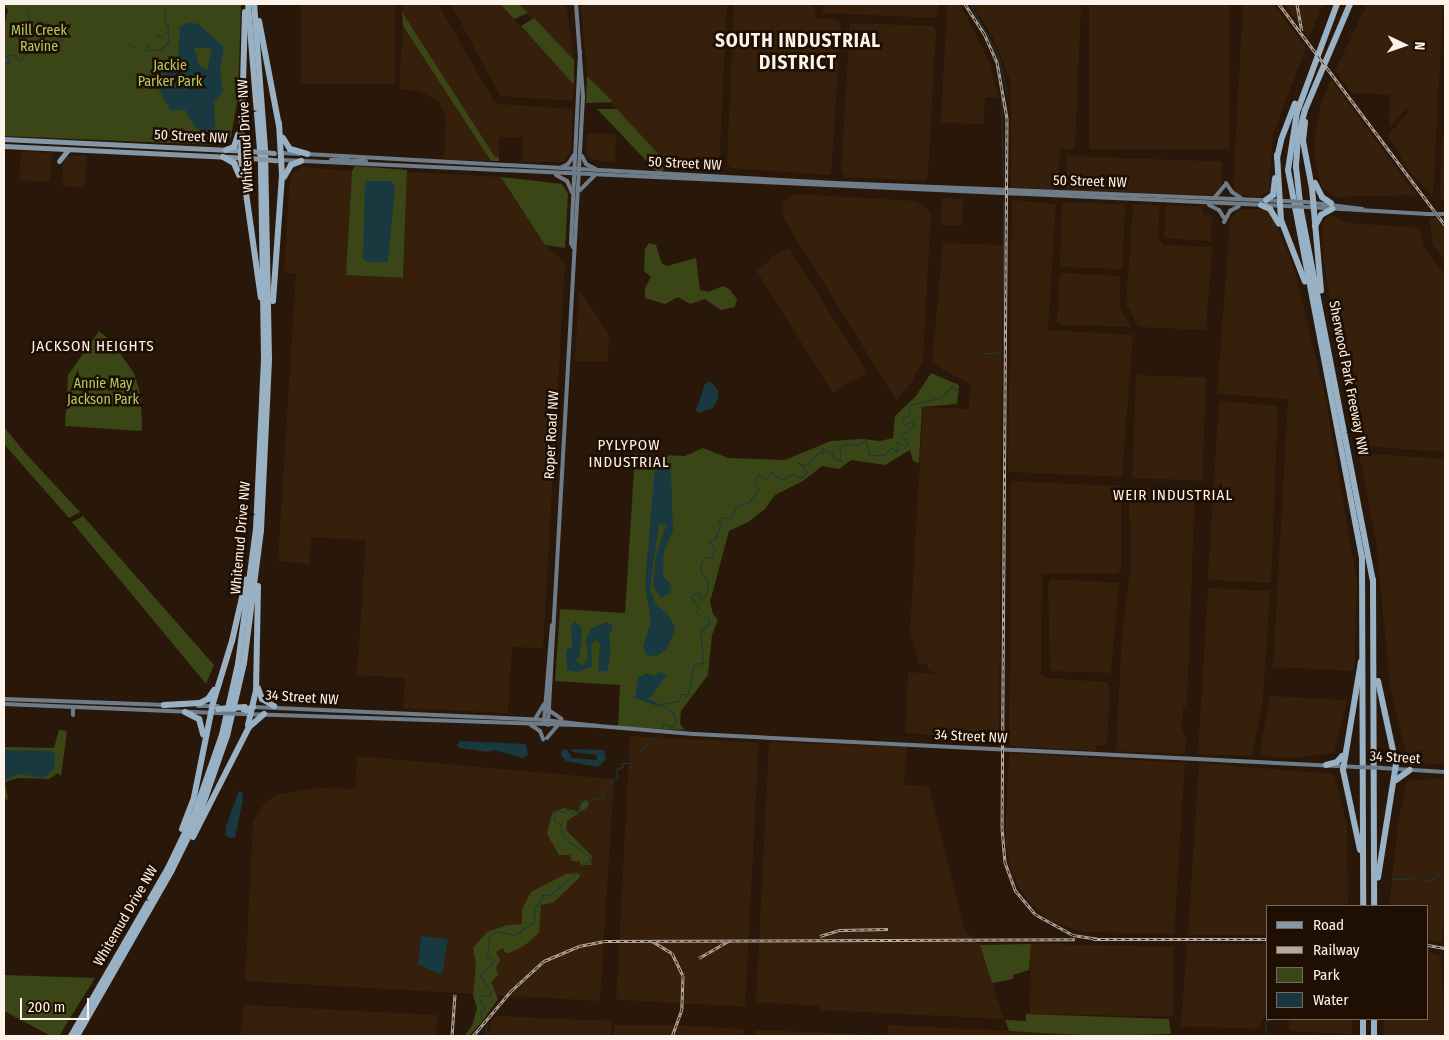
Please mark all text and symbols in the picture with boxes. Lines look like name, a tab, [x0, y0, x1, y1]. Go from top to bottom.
north arrow	[1379, 20, 1429, 70]
park label: Mill Creek Ravine	[11, 23, 67, 56]
district label: SOUTH INDUSTRIAL DISTRICT	[713, 30, 883, 74]
text: N	[1411, 41, 1428, 50]
park label: Jackie Parker Park	[138, 58, 202, 90]
street label: Whitemud Drive NW	[235, 79, 257, 193]
street label: 50 Street NW	[154, 127, 228, 147]
street label: 50 Street NW	[648, 154, 722, 174]
street label: 50 Street NW	[1053, 172, 1127, 192]
street label: Sherwood Park Freeway NW	[1325, 299, 1371, 457]
district label: JACKSON HEIGHTS	[29, 338, 157, 356]
park label: Annie May Jackson Park	[67, 376, 139, 408]
street label: Roper Road NW	[541, 390, 563, 480]
district label: PYLYPOW INDUSTRIAL	[587, 436, 671, 471]
street label: Whitemud Drive NW	[228, 481, 254, 595]
district label: WEIR INDUSTRIAL	[1111, 487, 1235, 505]
street label: 34 Street NW	[265, 687, 339, 709]
street label: 34 Street NW	[934, 727, 1008, 747]
street label: 34 Street	[1369, 748, 1421, 768]
street label: Whitemud Drive NW	[90, 863, 162, 969]
legend	[1266, 905, 1429, 1020]
text: Road	[1313, 916, 1344, 934]
text: Railway	[1313, 941, 1360, 959]
text: Park	[1313, 966, 1340, 984]
scale bar	[22, 988, 91, 1020]
text: Water	[1313, 991, 1348, 1009]
text: 200 m	[28, 998, 65, 1016]

